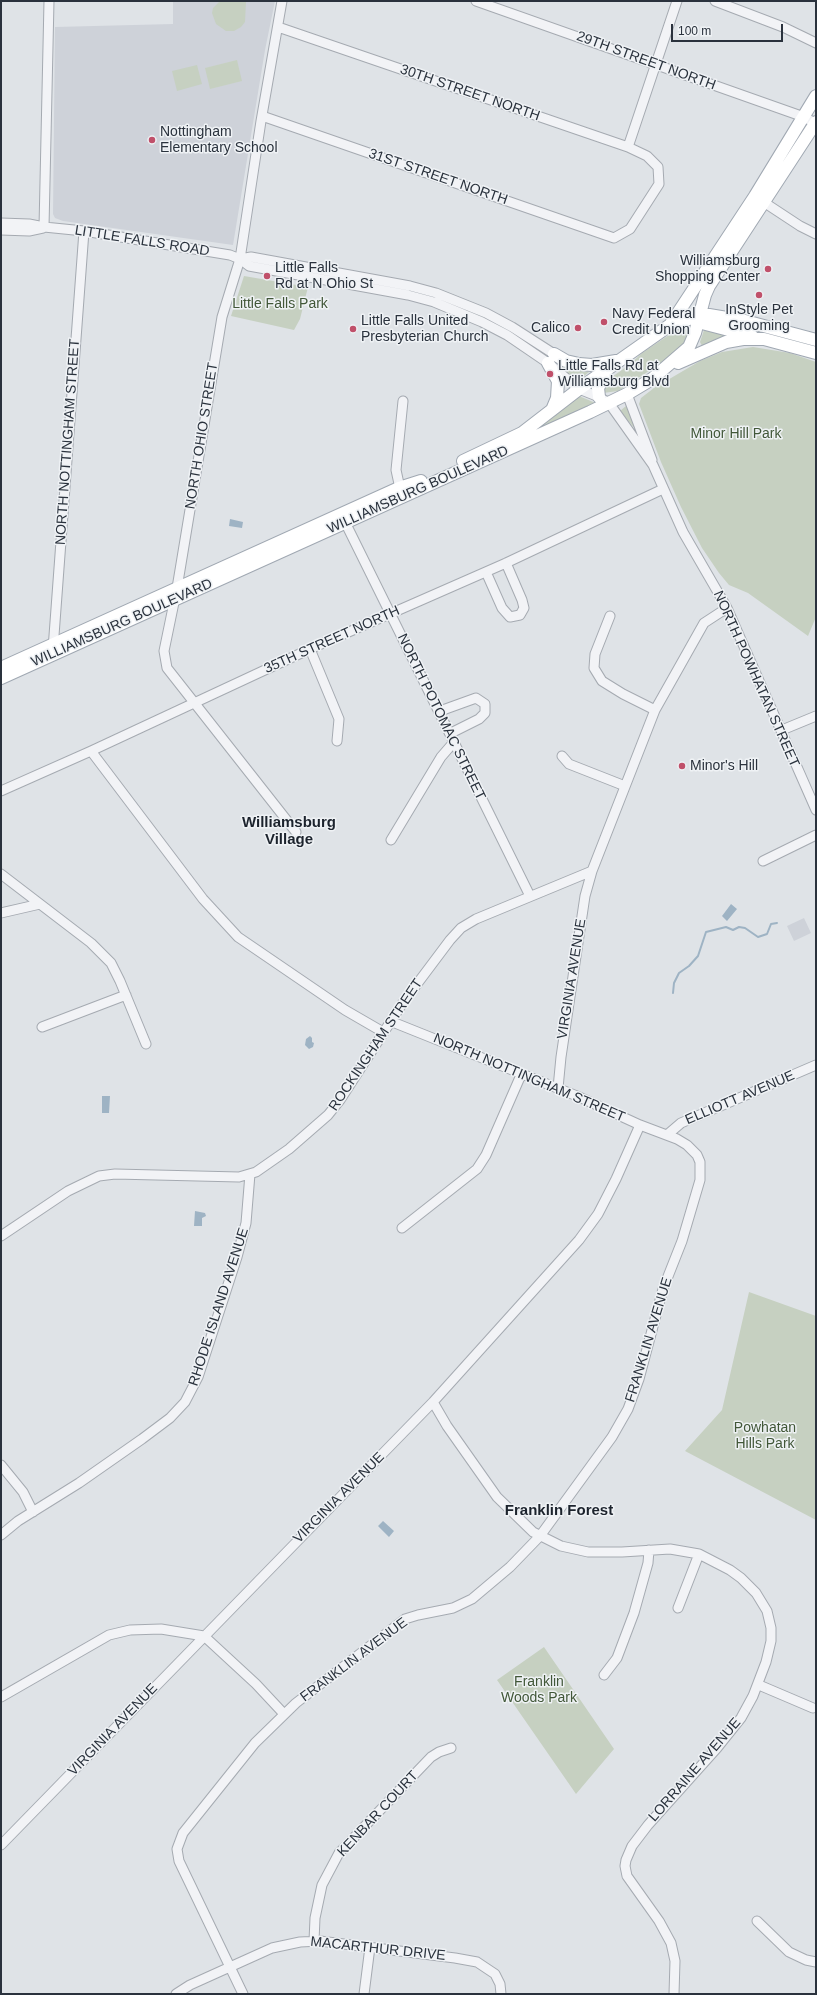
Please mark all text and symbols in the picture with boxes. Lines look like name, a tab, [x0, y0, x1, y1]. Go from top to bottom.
scale bar	[673, 16, 785, 42]
text: 100 m	[678, 24, 711, 38]
street label: 29TH STREET NORTH	[574, 28, 718, 94]
street label: 30TH STREET NORTH	[398, 61, 542, 125]
place label: Nottingham Elementary School	[160, 124, 278, 156]
marker: Nottingham Elementary School	[147, 135, 157, 145]
street label: 31ST STREET NORTH	[366, 145, 510, 209]
street label: LITTLE FALLS ROAD	[73, 222, 211, 260]
place label: Williamsburg Shopping Center	[655, 253, 760, 286]
place label: Little Falls Rd at N Ohio St	[275, 260, 373, 292]
marker: Williamsburg Shopping Center	[763, 264, 773, 274]
marker: Little Falls Rd at N Ohio St	[262, 271, 272, 281]
marker: InStyle Pet Grooming	[754, 290, 764, 300]
park label: Little Falls Park	[232, 296, 328, 312]
place label: InStyle Pet Grooming	[725, 302, 793, 334]
place label: Navy Federal Credit Union	[612, 306, 695, 338]
place label: Little Falls United Presbyterian Church	[361, 313, 489, 346]
marker: Navy Federal Credit Union	[599, 317, 609, 327]
place label: Calico	[531, 320, 570, 336]
marker: Calico	[573, 323, 583, 333]
marker: Little Falls United Presbyterian Church	[348, 324, 358, 334]
street label: NORTH NOTTINGHAM STREET	[52, 338, 84, 546]
place label: Little Falls Rd at Williamsburg Blvd	[558, 358, 669, 390]
street label: NORTH OHIO STREET	[182, 361, 222, 511]
marker: Little Falls Rd at Williamsburg Blvd	[545, 369, 555, 379]
park label: Minor Hill Park	[690, 426, 782, 442]
street label: WILLIAMSBURG BOULEVARD	[325, 442, 511, 538]
street label: WILLIAMSBURG BOULEVARD	[29, 575, 215, 671]
street label: NORTH POWHATAN STREET	[709, 588, 803, 770]
street label: 35TH STREET NORTH	[262, 602, 402, 678]
street label: NORTH POTOMAC STREET	[393, 631, 489, 803]
place label: Minor's Hill	[690, 758, 758, 774]
marker: Minor's Hill	[677, 761, 687, 771]
district label: Williamsburg Village	[242, 814, 336, 849]
street label: VIRGINIA AVENUE	[554, 917, 590, 1041]
street label: ROCKINGHAM STREET	[326, 976, 426, 1114]
street label: NORTH NOTTINGHAM STREET	[431, 1030, 627, 1126]
street label: ELLIOTT AVENUE	[683, 1067, 797, 1129]
street label: RHODE ISLAND AVENUE	[185, 1226, 253, 1388]
street label: FRANKLIN AVENUE	[622, 1276, 676, 1404]
park label: Powhatan Hills Park	[734, 1420, 796, 1452]
street label: VIRGINIA AVENUE	[290, 1449, 388, 1547]
district label: Franklin Forest	[505, 1502, 613, 1520]
street label: FRANKLIN AVENUE	[297, 1614, 411, 1706]
park label: Franklin Woods Park	[501, 1674, 577, 1706]
street label: VIRGINIA AVENUE	[65, 1680, 161, 1780]
street label: LORRAINE AVENUE	[645, 1715, 745, 1825]
street label: KENBAR COURT	[334, 1768, 422, 1860]
street label: MACARTHUR DRIVE	[310, 1934, 446, 1964]

